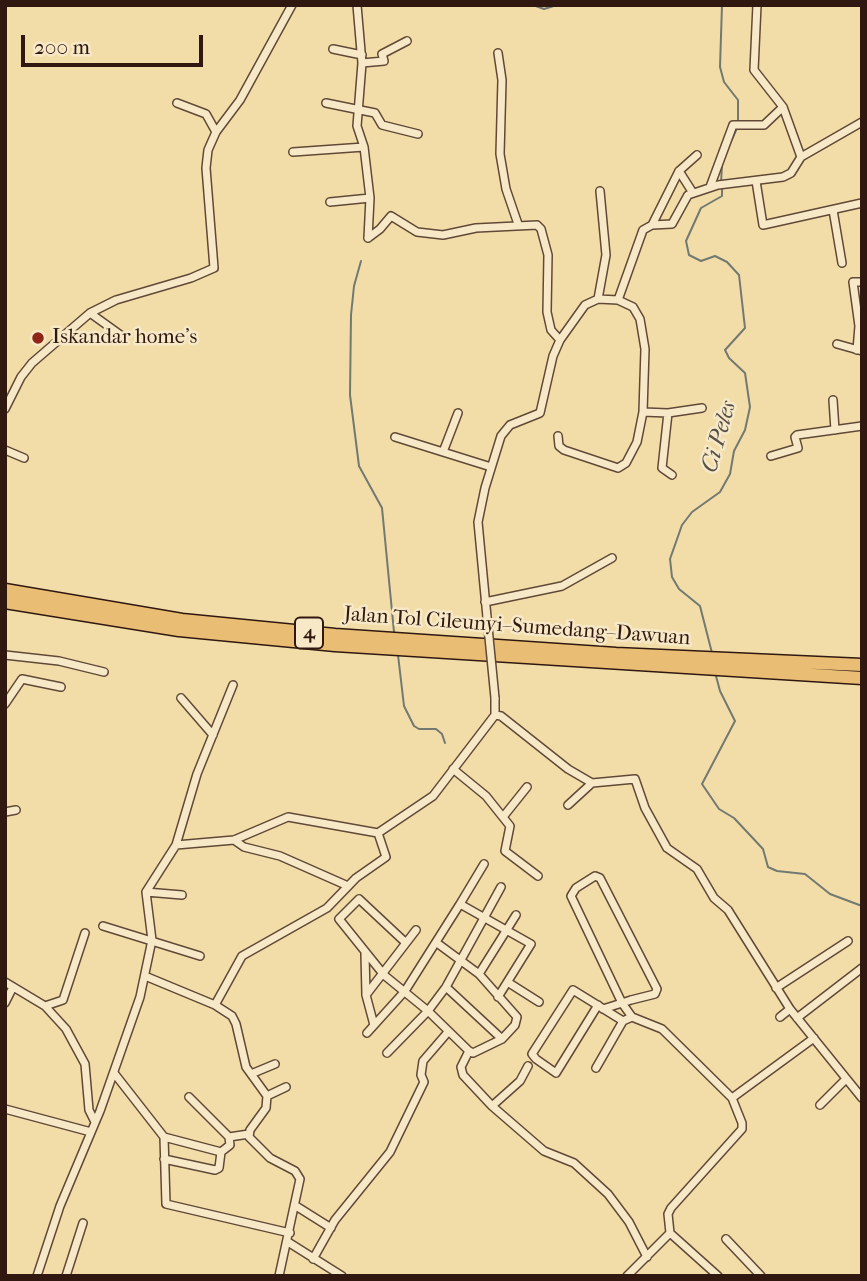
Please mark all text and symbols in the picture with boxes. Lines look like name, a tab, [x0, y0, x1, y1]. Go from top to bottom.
scale bar	[24, 21, 206, 65]
text: 200 m	[34, 35, 90, 59]
place label: Iskandar home's	[52, 325, 197, 351]
marker: Iskandar home's	[30, 330, 46, 346]
water label: Ci Peles	[697, 398, 743, 476]
street label: Jalan Tol Cileunyi–Sumedang–Dawuan	[343, 602, 691, 652]
road number: 4	[295, 618, 323, 648]

